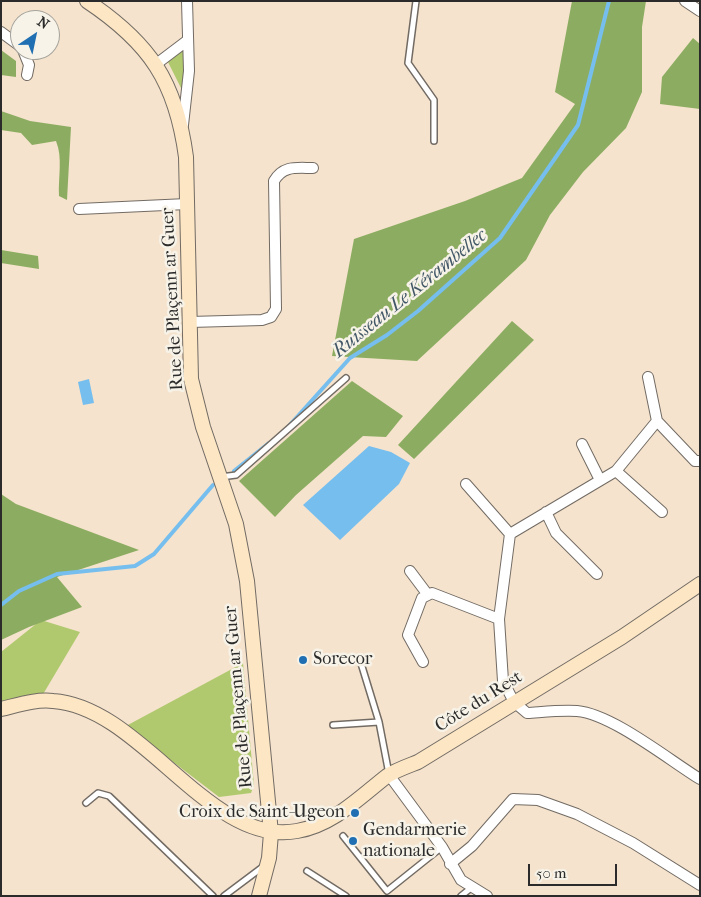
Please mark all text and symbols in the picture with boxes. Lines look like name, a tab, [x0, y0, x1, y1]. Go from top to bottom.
north arrow	[10, 10, 60, 60]
text: N	[34, 13, 52, 33]
street label: Rue de Plaçenn ar Guer	[157, 207, 189, 391]
water label: Ruisseau Le Kérambellec	[328, 225, 492, 363]
street label: Rue de Plaçenn ar Guer	[220, 605, 258, 789]
place label: Sorecor	[313, 649, 372, 671]
marker: Sorecor	[297, 654, 309, 666]
street label: Côte du Rest	[431, 667, 527, 737]
place label: Croix de Saint-Ugeon	[179, 802, 345, 824]
marker: Croix de Saint-Ugeon	[349, 807, 361, 819]
place label: Gendarmerie nationale	[363, 820, 466, 862]
marker: Gendarmerie nationale	[347, 835, 359, 847]
scale bar	[531, 854, 620, 886]
text: 50 m	[536, 864, 566, 882]

